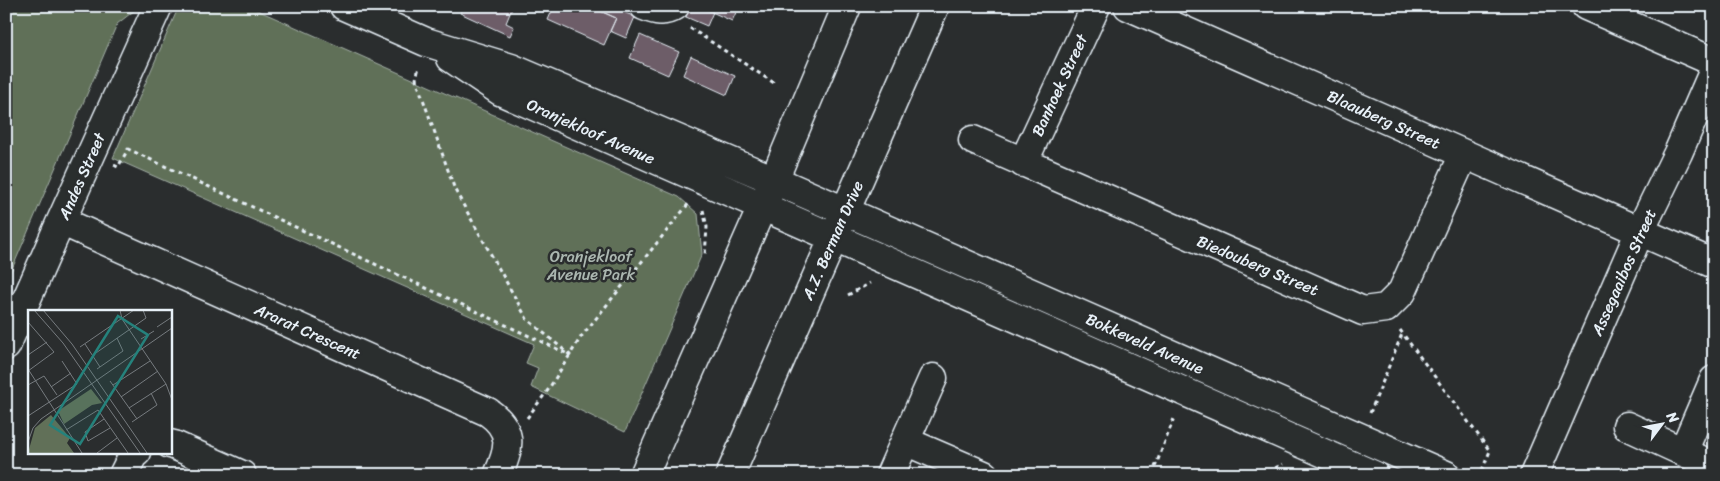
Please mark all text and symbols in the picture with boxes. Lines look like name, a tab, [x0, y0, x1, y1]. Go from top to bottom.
street label: Banhoek Street	[1023, 29, 1096, 141]
street label: Blaauberg Street	[1322, 81, 1445, 157]
street label: Oranjekloof Avenue	[522, 90, 660, 173]
street label: Andes Street	[49, 128, 114, 225]
street label: A.Z. Berman Drive	[793, 176, 872, 306]
street label: Assegaaibos Street	[1582, 204, 1664, 341]
street label: Biedouberg Street	[1192, 227, 1323, 304]
park label: Oranjekloof Avenue Park	[546, 242, 636, 289]
street label: Ararat Crescent	[249, 295, 366, 368]
street label: Bokkeveld Avenue	[1081, 304, 1209, 383]
inset map	[28, 310, 171, 454]
north arrow	[1638, 398, 1688, 448]
text: N	[1659, 406, 1686, 428]

